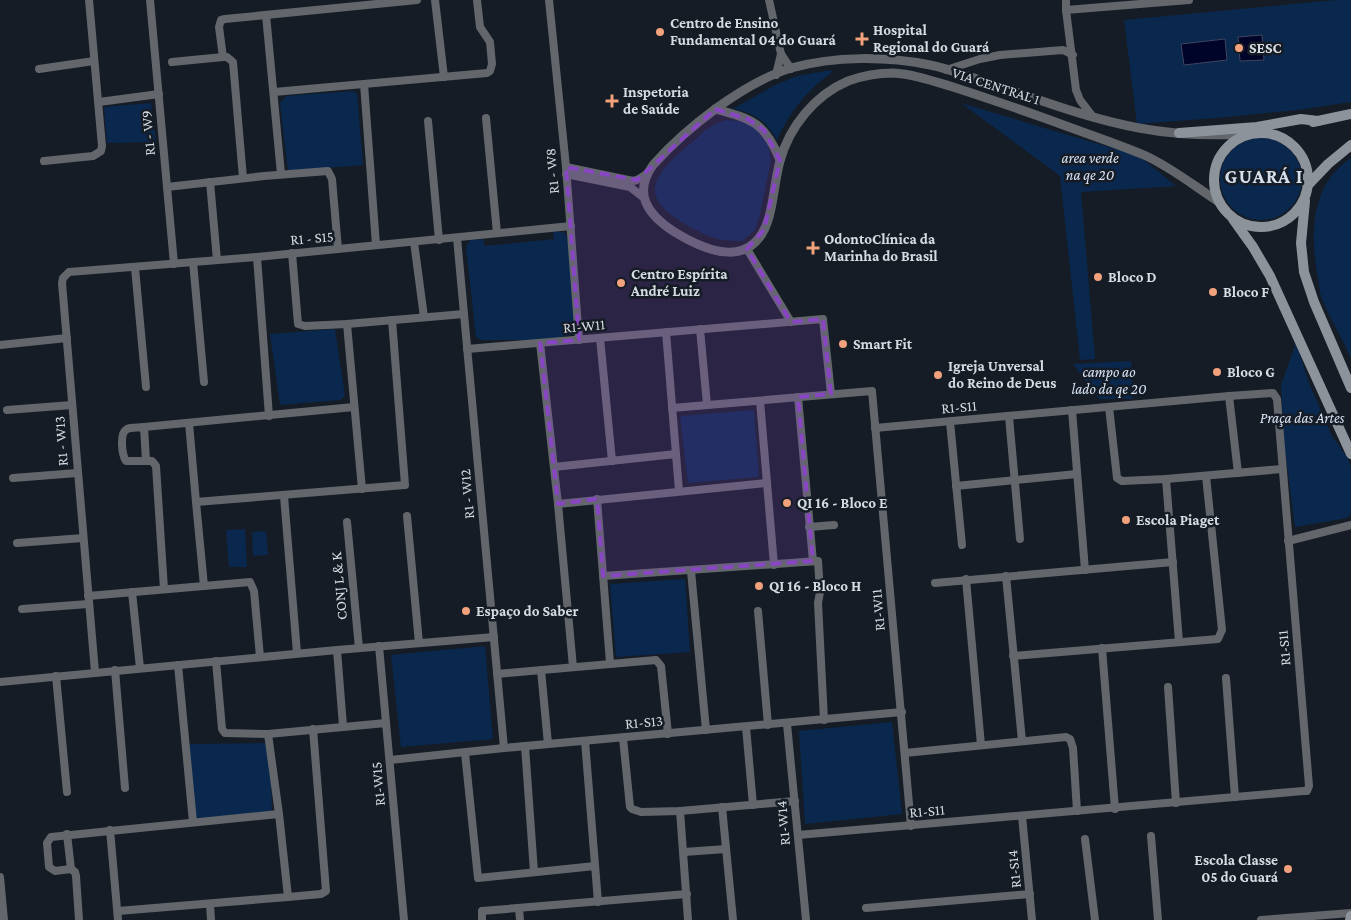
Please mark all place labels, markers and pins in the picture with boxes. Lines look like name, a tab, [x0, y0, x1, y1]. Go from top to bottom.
place label: Centro de Ensino Fundamental 04 do Guará	[670, 15, 837, 48]
place label: Hospital Regional do Guará	[873, 22, 990, 55]
marker: Centro de Ensino Fundamental 04 do Guará	[654, 26, 666, 38]
marker: Hospital Regional do Guará	[855, 32, 869, 46]
place label: SESC	[1249, 40, 1282, 56]
marker: SESC	[1233, 42, 1245, 54]
place label: Inspetoria de Saúde	[623, 84, 689, 117]
marker: Inspetoria de Saúde	[605, 94, 619, 108]
place label: OdontoClínica da Marinha do Brasil	[824, 231, 938, 264]
marker: OdontoClínica da Marinha do Brasil	[806, 241, 820, 255]
place label: Centro Espírita André Luiz	[630, 266, 728, 299]
place label: Bloco D	[1108, 269, 1157, 285]
marker: Bloco D	[1092, 271, 1104, 283]
marker: Centro Espírita André Luiz	[615, 277, 627, 289]
place label: Bloco F	[1223, 284, 1269, 300]
marker: Bloco F	[1207, 286, 1219, 298]
place label: Smart Fit	[853, 336, 913, 352]
marker: Smart Fit	[837, 338, 849, 350]
place label: Igreja Unversal do Reino de Deus	[948, 358, 1056, 391]
place label: Bloco G	[1227, 364, 1275, 380]
marker: Bloco G	[1211, 366, 1223, 378]
marker: Igreja Unversal do Reino de Deus	[932, 369, 944, 381]
place label: QI 16 - Bloco E	[797, 495, 888, 511]
marker: QI 16 - Bloco E	[781, 497, 793, 509]
place label: Escola Piaget	[1136, 512, 1220, 528]
marker: Escola Piaget	[1120, 514, 1132, 526]
place label: QI 16 - Bloco H	[769, 578, 861, 594]
marker: QI 16 - Bloco H	[753, 580, 765, 592]
place label: Espaço do Saber	[476, 603, 578, 619]
marker: Espaço do Saber	[460, 605, 472, 617]
place label: Escola Classe 05 do Guará	[1194, 852, 1279, 885]
marker: Escola Classe 05 do Guará	[1282, 863, 1294, 875]

